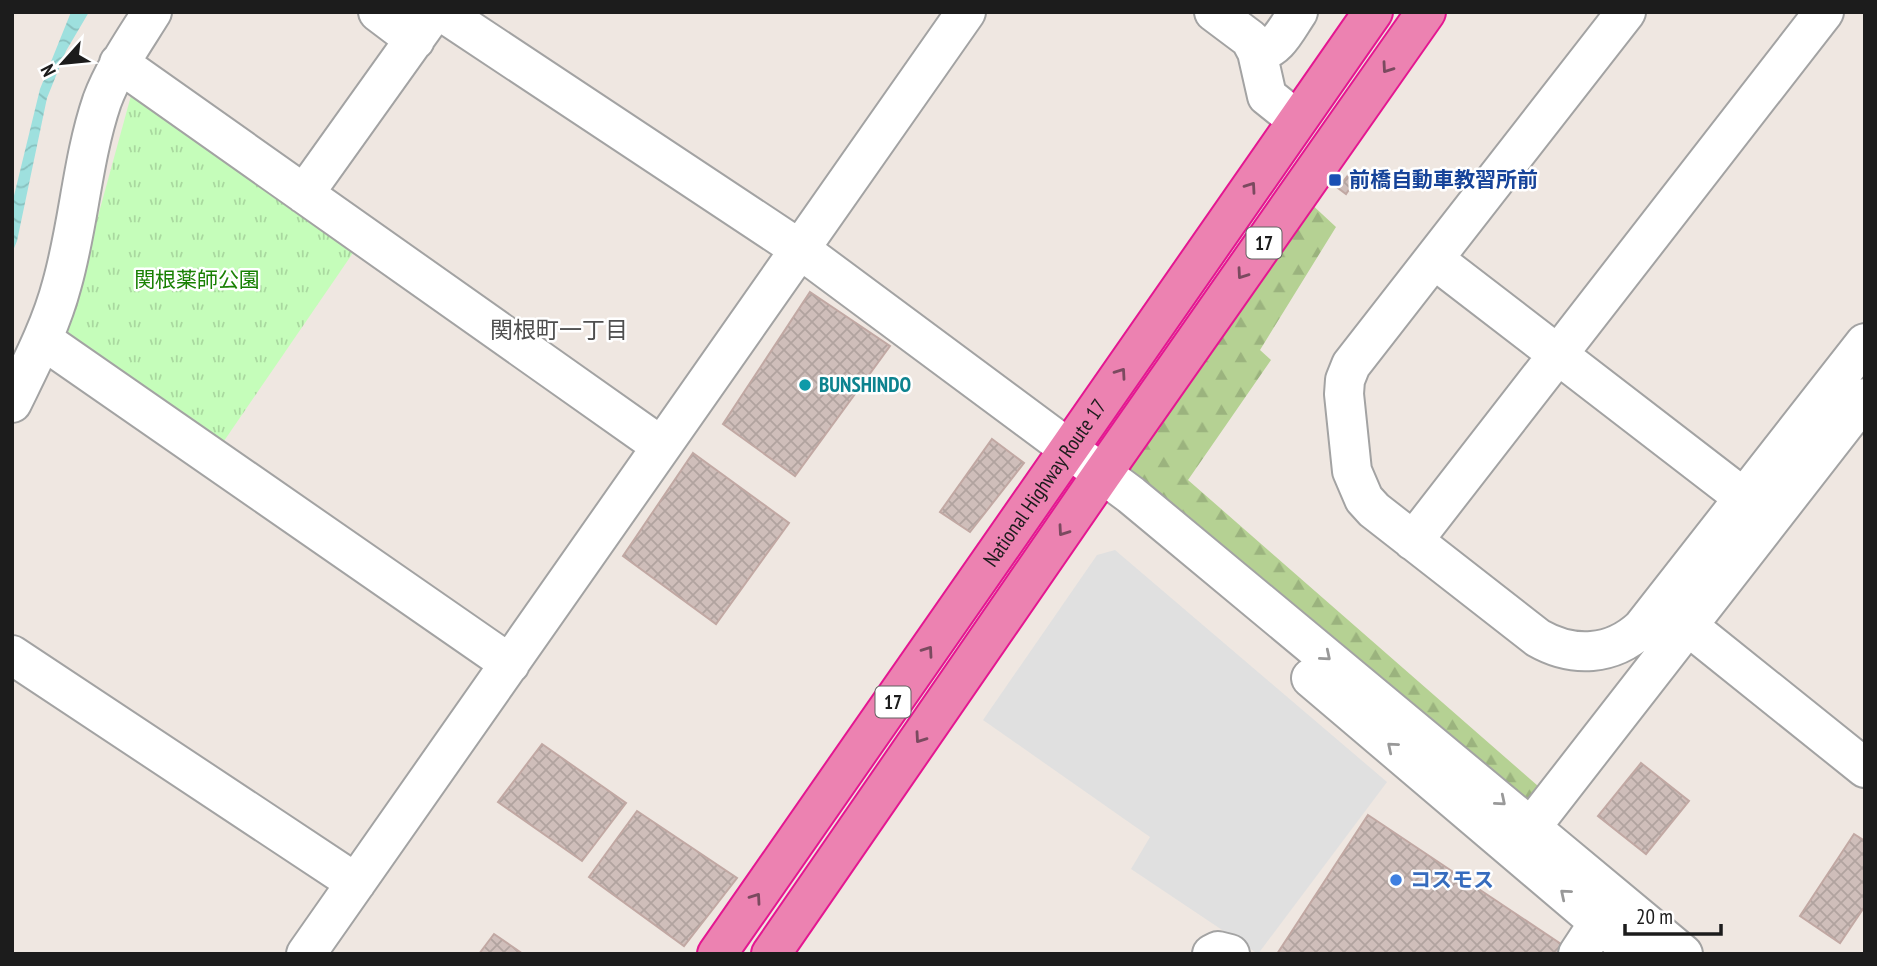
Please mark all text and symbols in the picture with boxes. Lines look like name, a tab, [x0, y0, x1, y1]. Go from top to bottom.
north arrow	[28, 28, 98, 98]
one-way arrow	[1383, 60, 1395, 73]
text: N	[35, 61, 61, 81]
place label: 前橋自動車教習所前	[1349, 166, 1538, 193]
marker: 前橋自動車教習所前	[1327, 172, 1343, 188]
one-way arrow	[1243, 182, 1255, 195]
road number: 17	[1246, 228, 1282, 258]
park label: 関根薬師公園	[134, 266, 260, 293]
one-way arrow	[1238, 266, 1250, 279]
district label: 関根町一丁目	[490, 315, 628, 344]
one-way arrow	[1113, 368, 1125, 381]
place label: BUNSHINDO	[819, 371, 911, 398]
marker: BUNSHINDO	[797, 377, 813, 393]
street label: National Highway Route 17	[977, 394, 1112, 572]
one-way arrow	[1059, 523, 1071, 536]
one-way arrow	[920, 646, 932, 659]
one-way arrow	[1318, 648, 1331, 660]
road number: 17	[876, 687, 910, 718]
one-way arrow	[916, 730, 928, 743]
one-way arrow	[1387, 743, 1400, 755]
one-way arrow	[1493, 793, 1506, 805]
place label: コスモス	[1410, 866, 1494, 893]
marker: コスモス	[1388, 872, 1404, 888]
one-way arrow	[1561, 890, 1574, 902]
scale bar	[1625, 892, 1721, 936]
one-way arrow	[748, 893, 760, 906]
text: 20 m	[1636, 903, 1673, 930]

